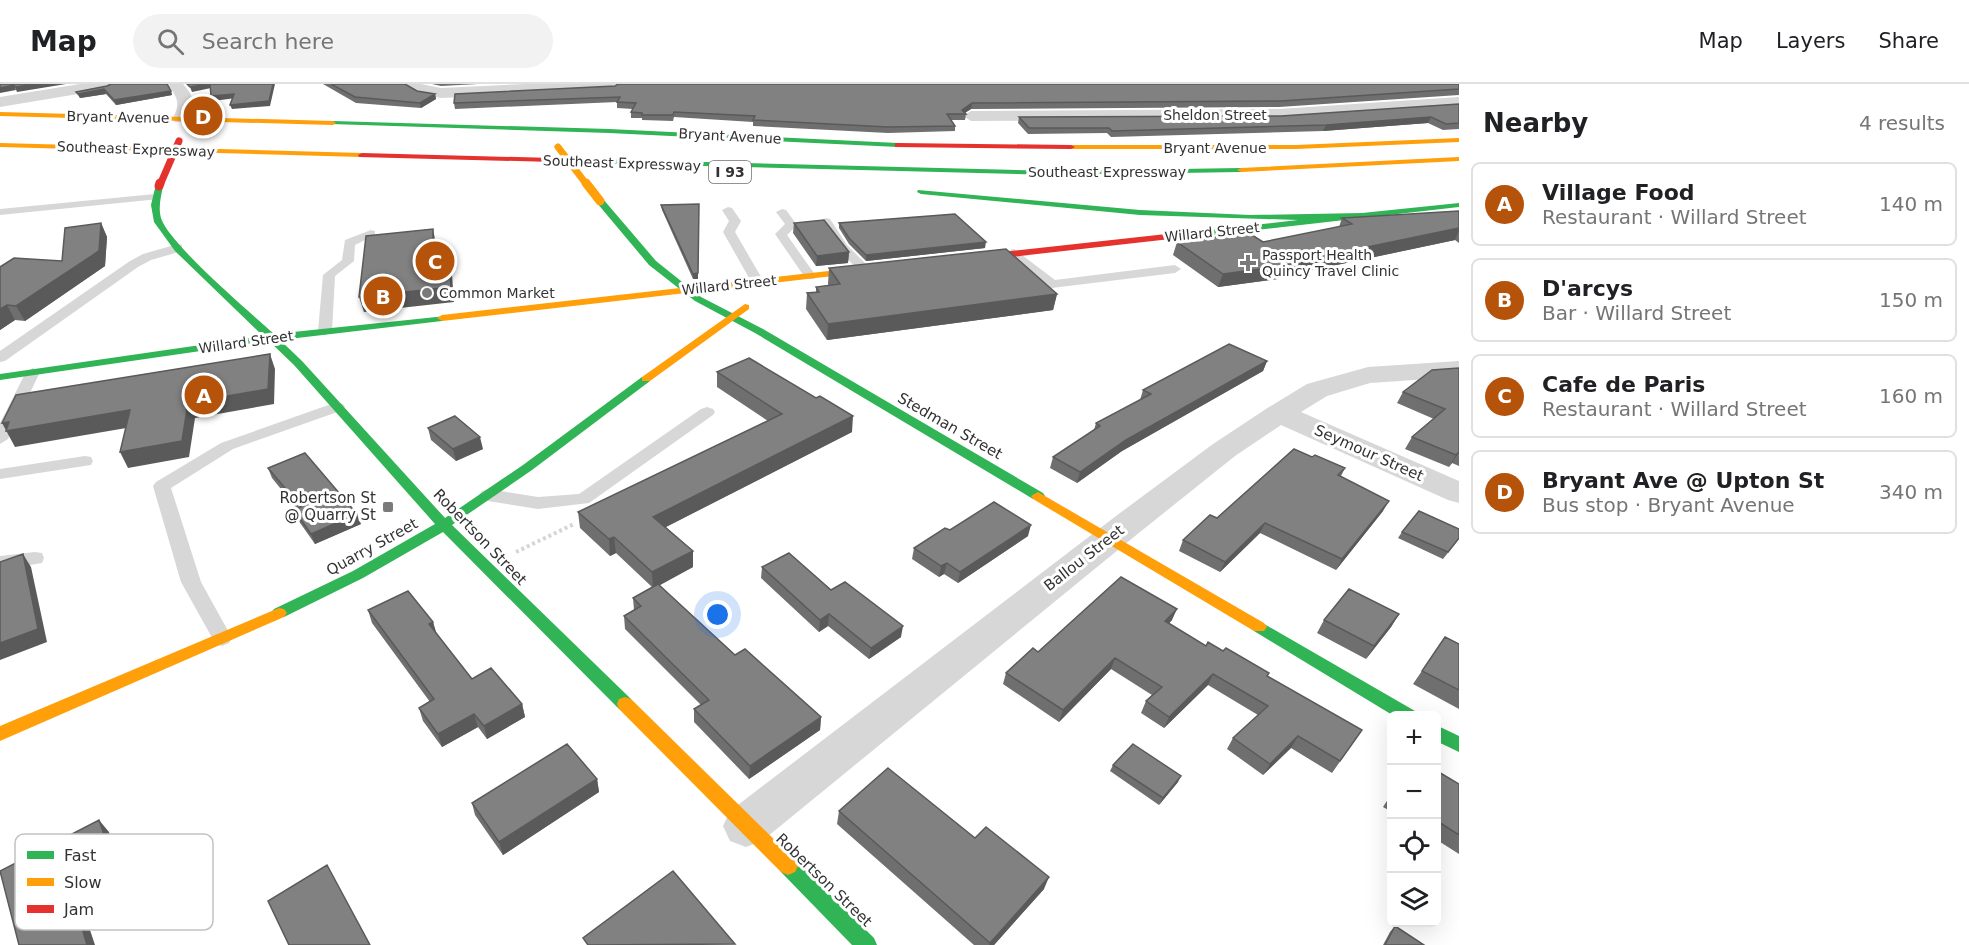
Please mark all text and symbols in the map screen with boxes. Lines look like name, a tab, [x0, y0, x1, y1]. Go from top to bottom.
search box	[133, 14, 553, 68]
text: Map	[30, 25, 97, 58]
icon: search	[154, 25, 187, 58]
text: Search here	[202, 29, 334, 54]
text: Map	[1699, 29, 1743, 53]
text: Layers	[1776, 29, 1845, 53]
text: Share	[1878, 29, 1939, 53]
pin: D	[184, 93, 222, 138]
street label: Sheldon Street	[1163, 107, 1267, 123]
street label: Bryant Avenue	[66, 108, 170, 126]
text: Nearby	[1483, 108, 1588, 138]
text: 4 results	[1859, 111, 1945, 135]
street label: Bryant Avenue	[678, 125, 782, 147]
street label: Southeast Expressway	[57, 138, 215, 160]
street label: Bryant Avenue	[1163, 140, 1267, 156]
street label: Southeast Expressway	[543, 152, 701, 174]
road number: I 93	[709, 161, 751, 183]
street label: Southeast Expressway	[1028, 164, 1186, 180]
text: Village Food	[1542, 180, 1695, 205]
text: A	[1497, 192, 1512, 216]
text: 140 m	[1879, 192, 1943, 216]
text: Restaurant · Willard Street	[1542, 205, 1807, 229]
street label: Willard Street	[1164, 219, 1261, 245]
pin: C	[416, 238, 454, 284]
place label: Passport Health Quincy Travel Clinic	[1262, 247, 1399, 279]
marker: Passport Health Quincy Travel Clinic	[1239, 254, 1257, 272]
street label: Willard Street	[681, 272, 778, 298]
pin: B	[364, 274, 403, 318]
text: D'arcys	[1542, 276, 1633, 301]
place label: Common Market	[439, 285, 555, 301]
marker: Common Market	[420, 286, 434, 300]
text: B	[1497, 288, 1512, 312]
text: 150 m	[1879, 288, 1943, 312]
text: Bar · Willard Street	[1542, 301, 1731, 325]
street label: Willard Street	[198, 327, 295, 357]
pin: A	[184, 372, 224, 418]
text: Cafe de Paris	[1542, 372, 1705, 397]
text: C	[1497, 384, 1512, 408]
text: 160 m	[1879, 384, 1943, 408]
street label: Stedman Street	[894, 389, 1006, 463]
text: Restaurant · Willard Street	[1542, 397, 1807, 421]
street label: Seymour Street	[1312, 421, 1426, 485]
text: Bryant Ave @ Upton St	[1542, 468, 1824, 493]
text: D	[1496, 480, 1513, 504]
text: 340 m	[1879, 480, 1943, 504]
street label: Robertson Street	[430, 485, 531, 589]
place label: Robertson St @ Quarry St	[280, 489, 376, 524]
text: Bus stop · Bryant Avenue	[1542, 493, 1795, 517]
marker: Robertson St @ Quarry St	[381, 500, 395, 514]
street label: Quarry Street	[323, 514, 421, 580]
street label: Ballou Street	[1040, 521, 1128, 595]
your location	[703, 600, 732, 629]
map controls	[1387, 711, 1441, 927]
button: +	[1387, 711, 1441, 765]
button: −	[1387, 765, 1441, 819]
button: locate	[1387, 819, 1441, 873]
street label: Robertson Street	[772, 830, 876, 931]
legend	[15, 834, 213, 930]
text: Fast	[64, 846, 96, 865]
text: Slow	[64, 873, 101, 892]
button: layers	[1387, 873, 1441, 927]
text: Jam	[63, 900, 94, 919]

